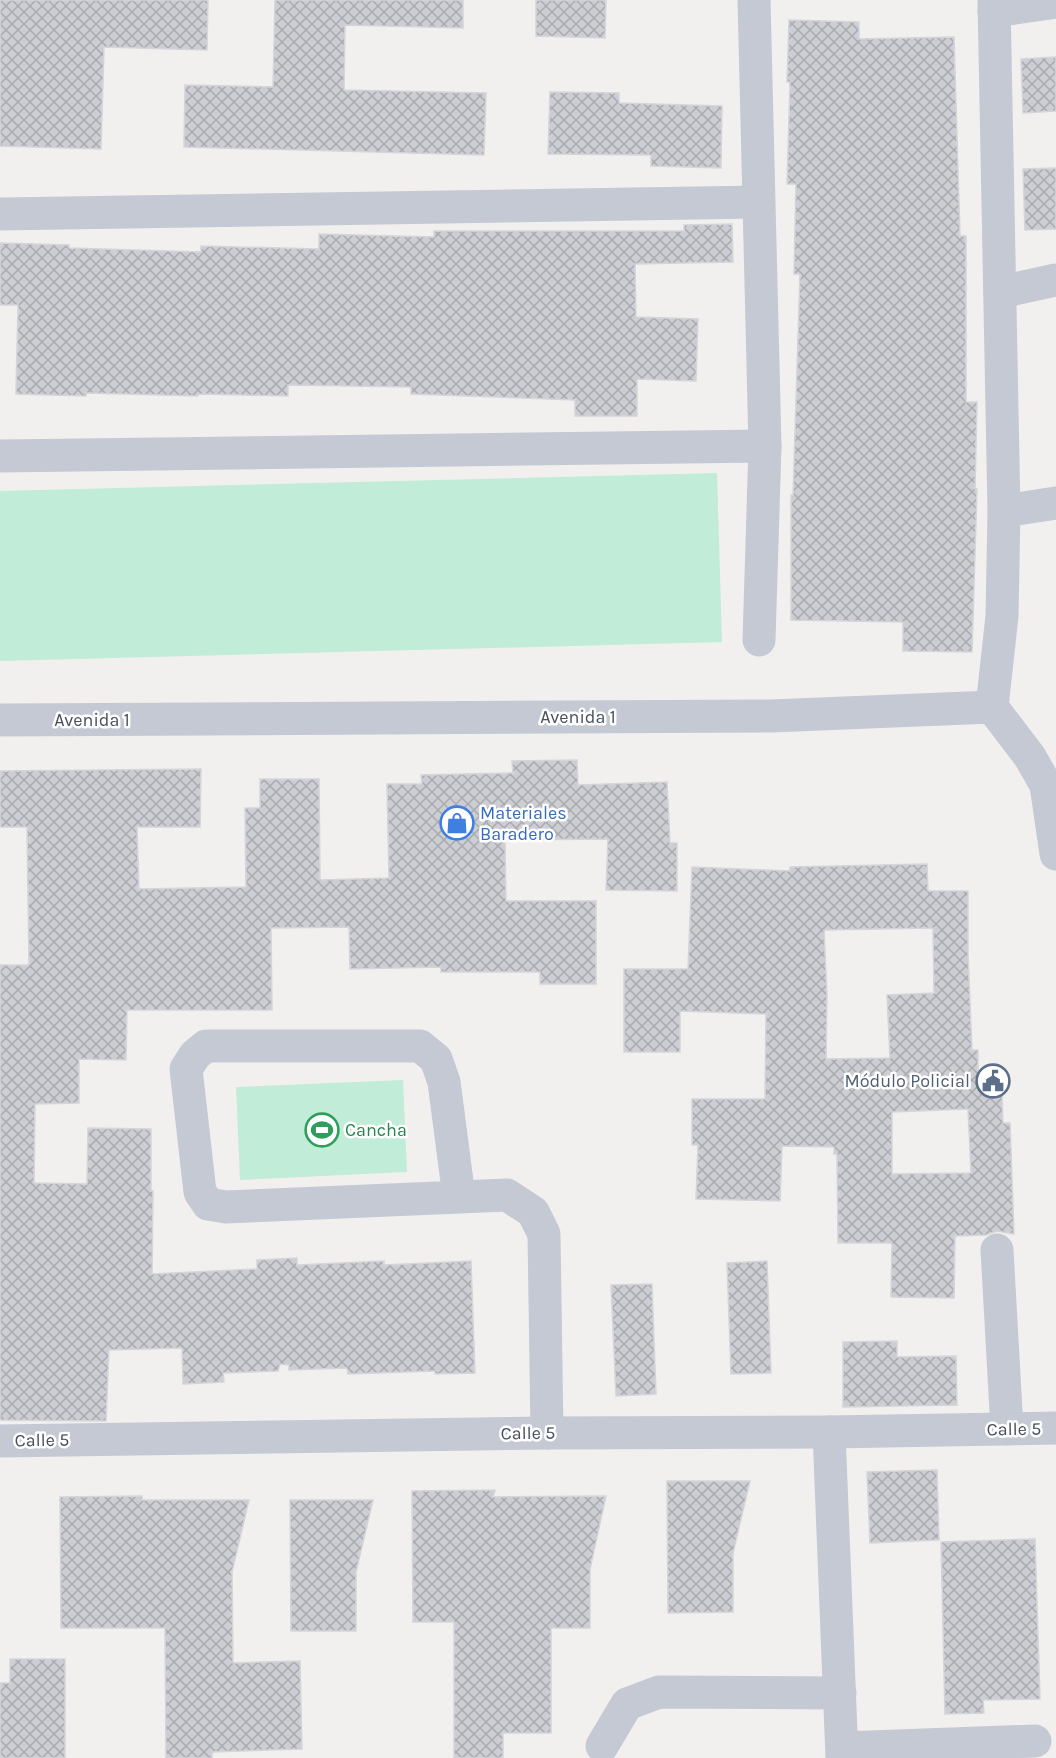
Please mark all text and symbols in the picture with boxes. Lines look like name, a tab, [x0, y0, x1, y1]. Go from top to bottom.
street label: Avenida 1	[540, 706, 616, 728]
street label: Avenida 1	[54, 709, 130, 731]
place label: Materiales Baradero	[480, 802, 567, 845]
shop icon: Materiales Baradero	[439, 805, 475, 841]
public building icon: Módulo Policial	[975, 1063, 1011, 1099]
place label: Módulo Policial	[844, 1070, 970, 1092]
sports icon: Cancha	[304, 1112, 340, 1148]
place label: Cancha	[345, 1119, 407, 1141]
street label: Calle 5	[986, 1418, 1042, 1440]
street label: Calle 5	[500, 1422, 556, 1444]
street label: Calle 5	[14, 1429, 70, 1451]

